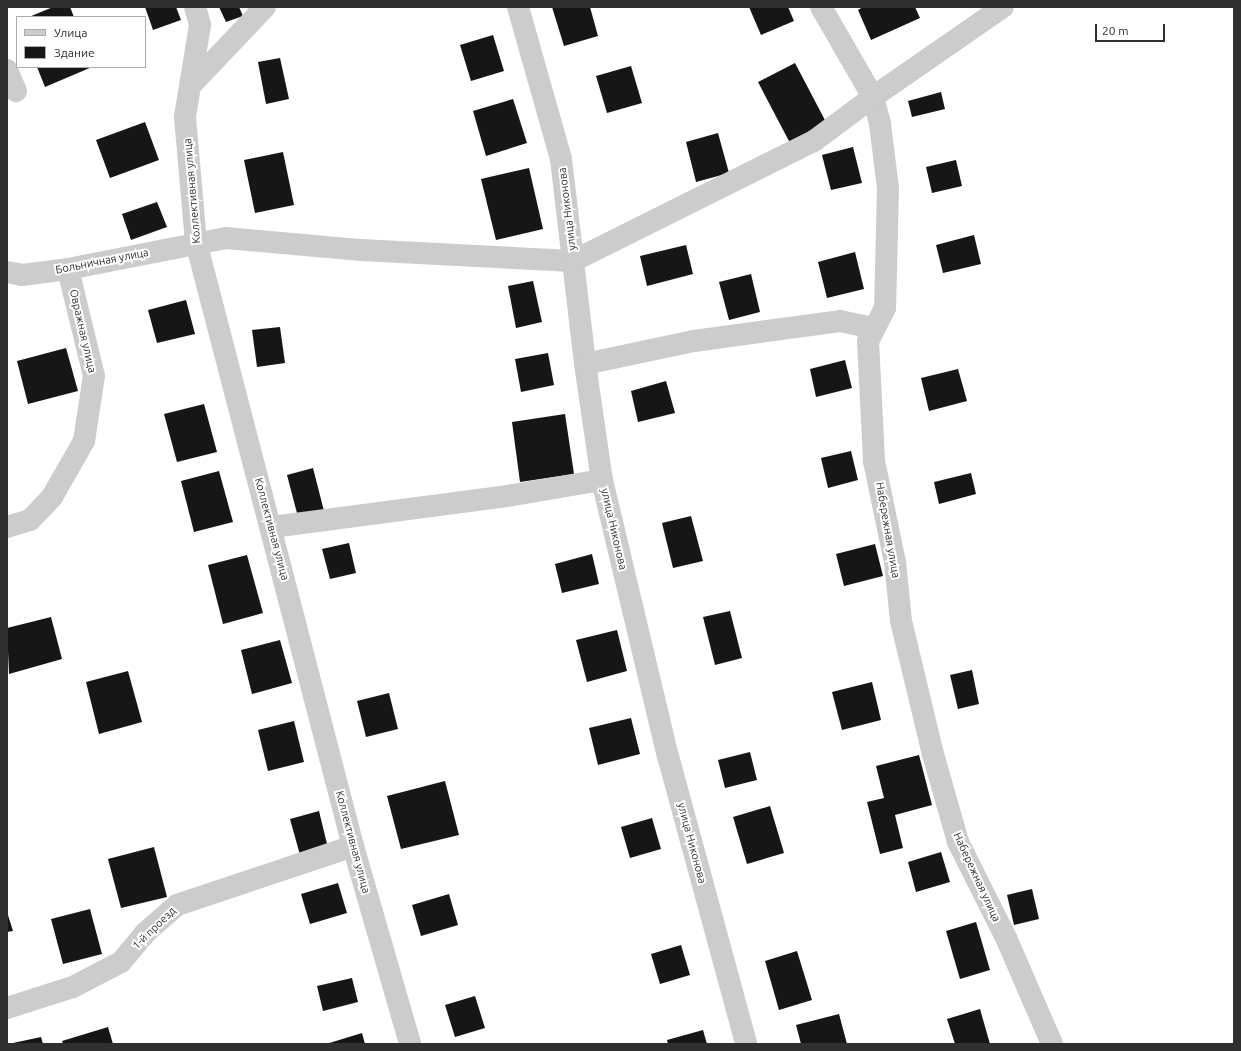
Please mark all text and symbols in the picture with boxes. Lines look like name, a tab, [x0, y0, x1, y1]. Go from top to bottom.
legend	[16, 16, 146, 68]
scale bar	[1097, 16, 1167, 42]
text: 20 m	[1102, 24, 1129, 37]
text: Улица	[54, 26, 87, 39]
text: Здание	[54, 46, 95, 59]
street label: Коллективная улица	[181, 138, 203, 244]
street label: улица Никонова	[555, 167, 579, 251]
street label: Больничная улица	[54, 245, 150, 277]
street label: Овражная улица	[67, 288, 99, 374]
street label: Коллективная улица	[252, 476, 292, 582]
street label: Набережная улица	[873, 481, 903, 579]
street label: улица Никонова	[598, 487, 630, 571]
street label: Коллективная улица	[333, 789, 373, 895]
street label: улица Никонова	[675, 801, 709, 885]
street label: Набережная улица	[950, 830, 1004, 924]
street label: 1-й проезд	[129, 904, 179, 952]

